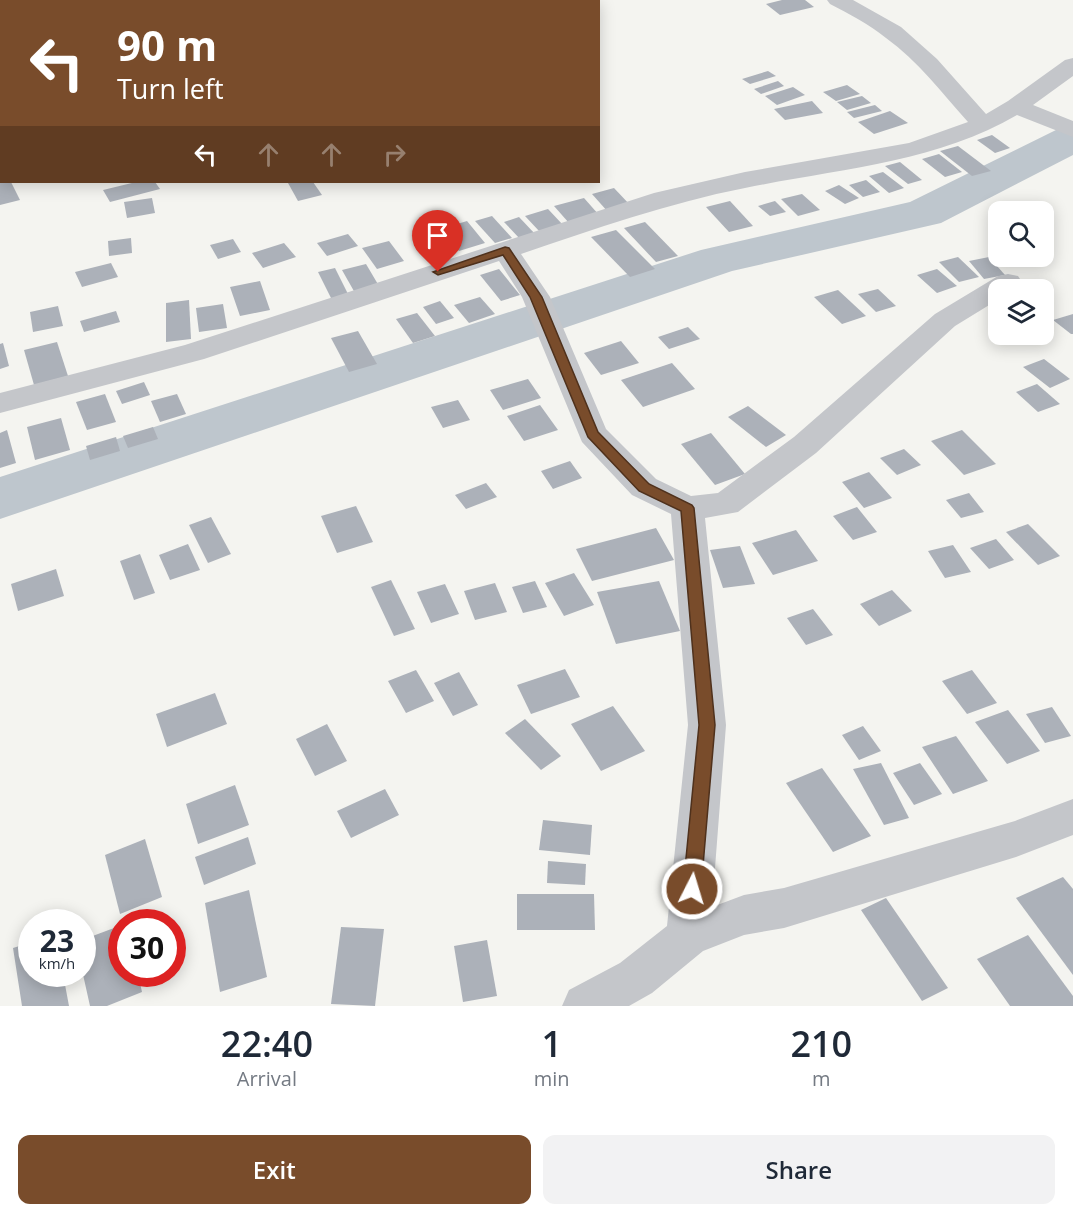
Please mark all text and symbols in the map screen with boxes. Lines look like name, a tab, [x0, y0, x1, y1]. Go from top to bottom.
text: 90 m	[117, 16, 217, 73]
icon: left	[18, 24, 96, 102]
text: Turn left	[117, 70, 224, 107]
icon: left	[189, 138, 222, 171]
icon: ahead	[252, 138, 285, 171]
icon: ahead	[315, 138, 348, 171]
icon: right	[378, 138, 411, 171]
map controls	[988, 201, 1054, 345]
button: search	[988, 201, 1054, 267]
pin	[412, 210, 463, 272]
icon: arrive	[421, 219, 454, 252]
button: layers	[988, 279, 1054, 345]
position arrow	[660, 857, 724, 921]
speed limit sign: 30	[108, 909, 186, 987]
text: 23	[40, 920, 74, 961]
text: km/h	[39, 953, 75, 973]
text: 22:40	[221, 1019, 313, 1068]
text: 1	[541, 1019, 562, 1068]
text: 210	[790, 1019, 852, 1068]
text: Arrival	[237, 1065, 297, 1092]
text: min	[534, 1065, 570, 1092]
text: m	[812, 1065, 831, 1092]
button: Exit	[18, 1135, 531, 1204]
button: Share	[543, 1135, 1055, 1204]

